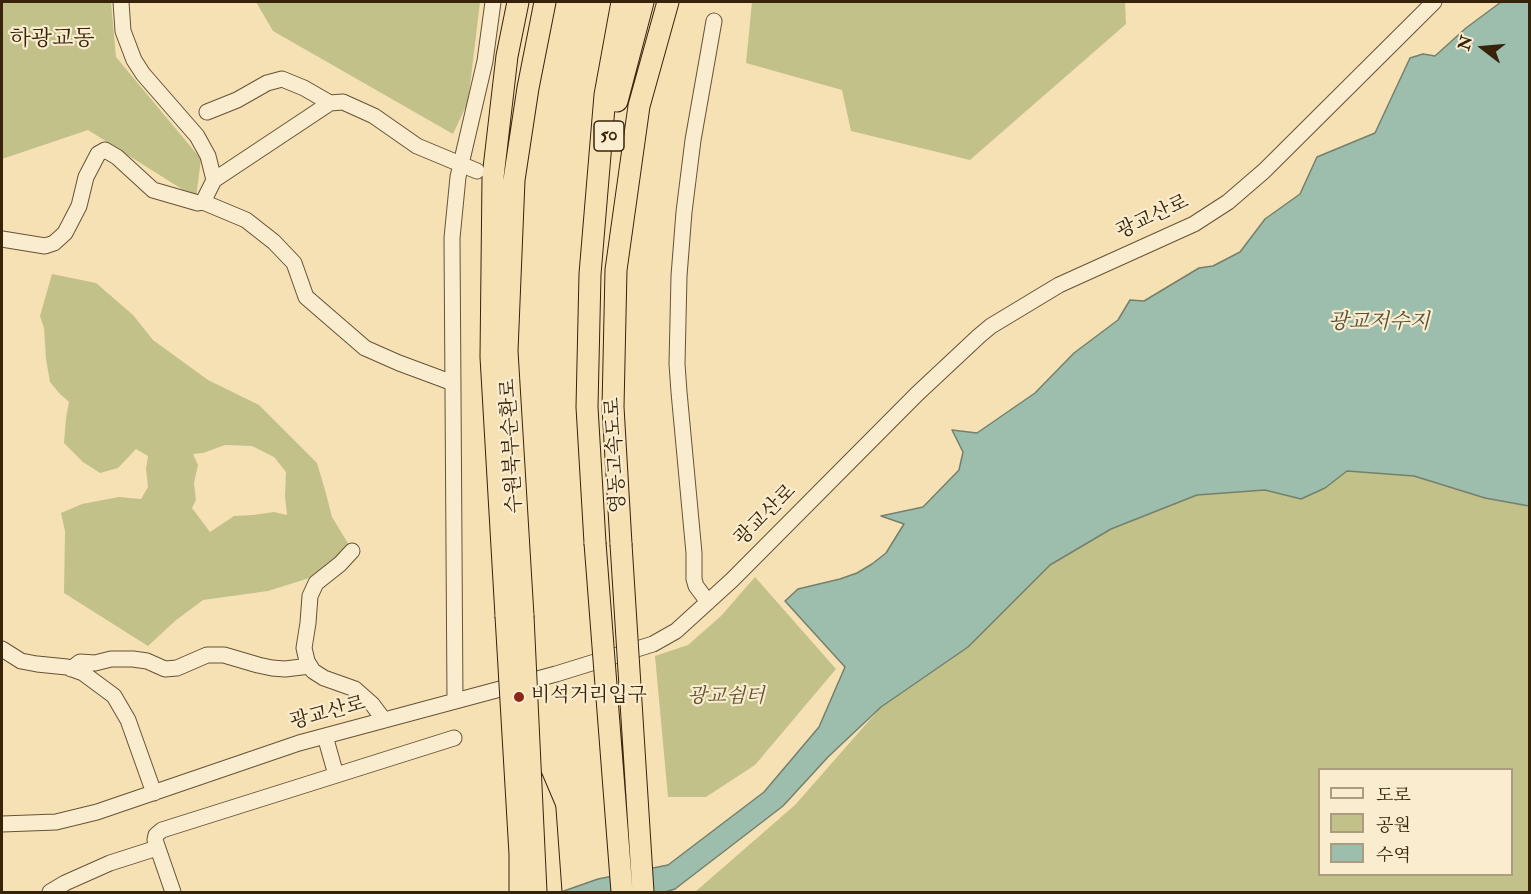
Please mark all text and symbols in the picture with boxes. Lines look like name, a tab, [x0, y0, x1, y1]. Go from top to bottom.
north arrow	[1453, 18, 1513, 78]
district label: 하광교동	[9, 27, 95, 53]
text: N	[1454, 33, 1477, 53]
road number: 50	[594, 121, 624, 151]
street label: 광교산로	[1113, 191, 1193, 245]
water label: 광교저수지	[1328, 310, 1430, 336]
street label: 수원북부순환로	[497, 378, 529, 514]
street label: 영동고속도로	[602, 396, 632, 514]
street label: 광교산로	[730, 480, 802, 552]
place label: 비석거리입구	[531, 685, 647, 709]
park label: 광교쉼터	[687, 686, 765, 710]
marker: 비석거리입구	[512, 690, 526, 704]
street label: 광교산로	[288, 692, 368, 736]
legend	[1318, 768, 1513, 876]
text: 도로	[1376, 784, 1411, 807]
text: 공원	[1376, 814, 1411, 837]
text: 수역	[1376, 844, 1411, 867]

